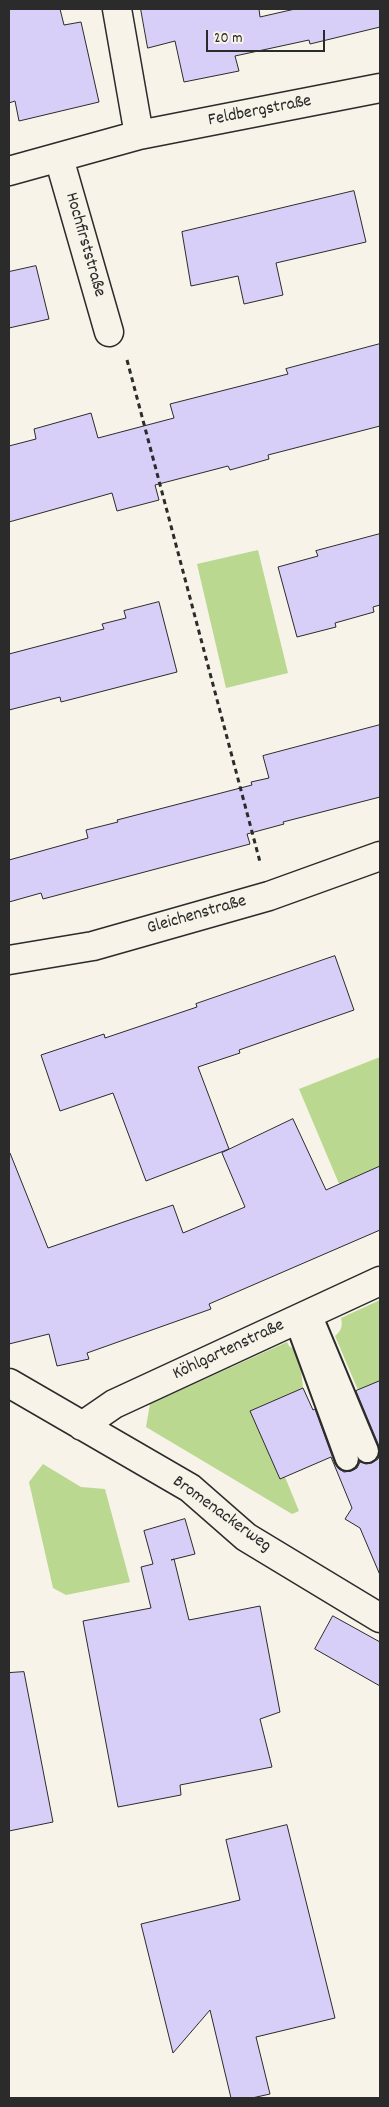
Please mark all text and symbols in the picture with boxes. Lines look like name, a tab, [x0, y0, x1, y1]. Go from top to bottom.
scale bar	[209, 20, 328, 52]
text: 20 m	[214, 28, 242, 50]
street label: Feldbergstraße	[207, 91, 313, 133]
street label: Hochfirststraße	[59, 190, 109, 300]
street label: Gleichenstraße	[145, 892, 249, 940]
street label: Köhlgartenstraße	[170, 1316, 288, 1386]
street label: Bromenackerweg	[167, 1472, 275, 1558]

